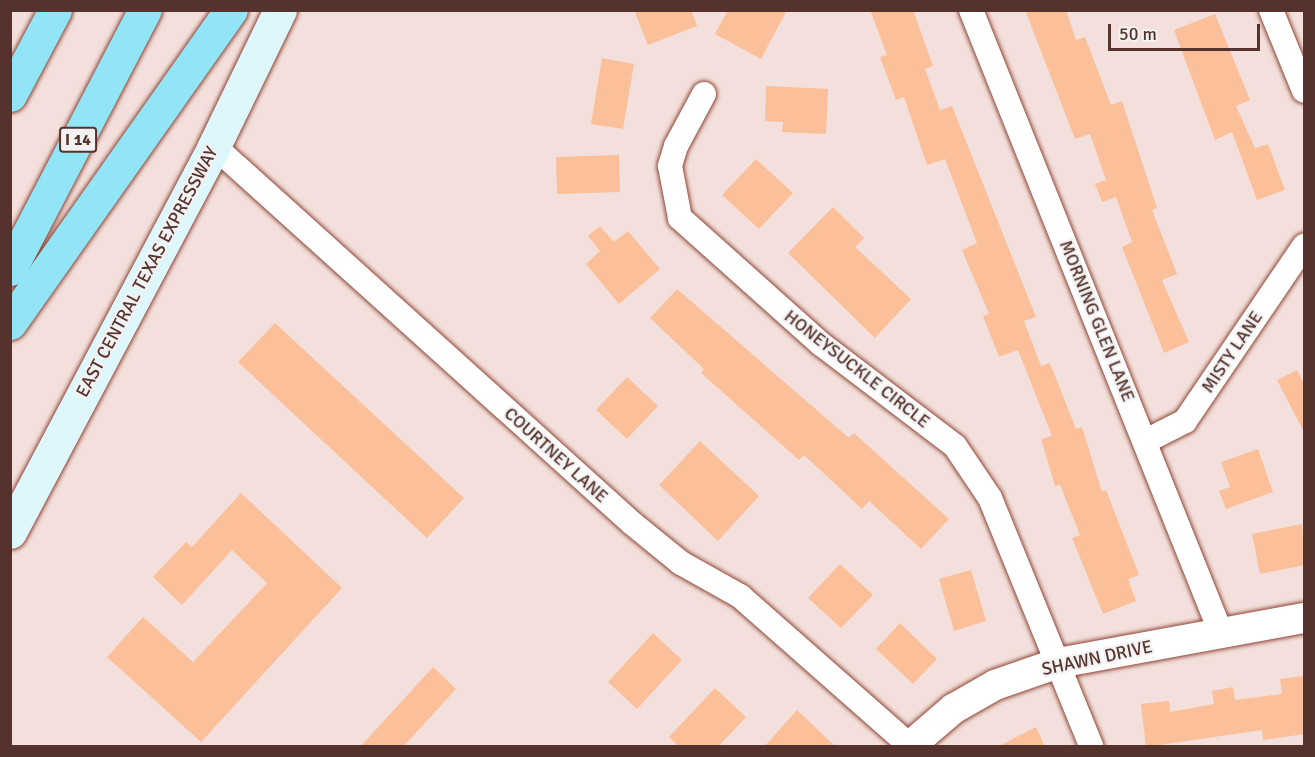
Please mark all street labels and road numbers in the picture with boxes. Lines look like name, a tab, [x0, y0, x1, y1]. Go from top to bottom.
road number: I 14	[58, 127, 98, 153]
street label: EAST CENTRAL TEXAS EXPRESSWAY	[72, 143, 222, 401]
street label: MORNING GLEN LANE	[1055, 237, 1139, 405]
street label: HONEYSUCKLE CIRCLE	[780, 305, 934, 433]
street label: MISTY LANE	[1197, 307, 1267, 397]
street label: COURTNEY LANE	[500, 403, 612, 507]
street label: SHAWN DRIVE	[1040, 636, 1154, 680]

